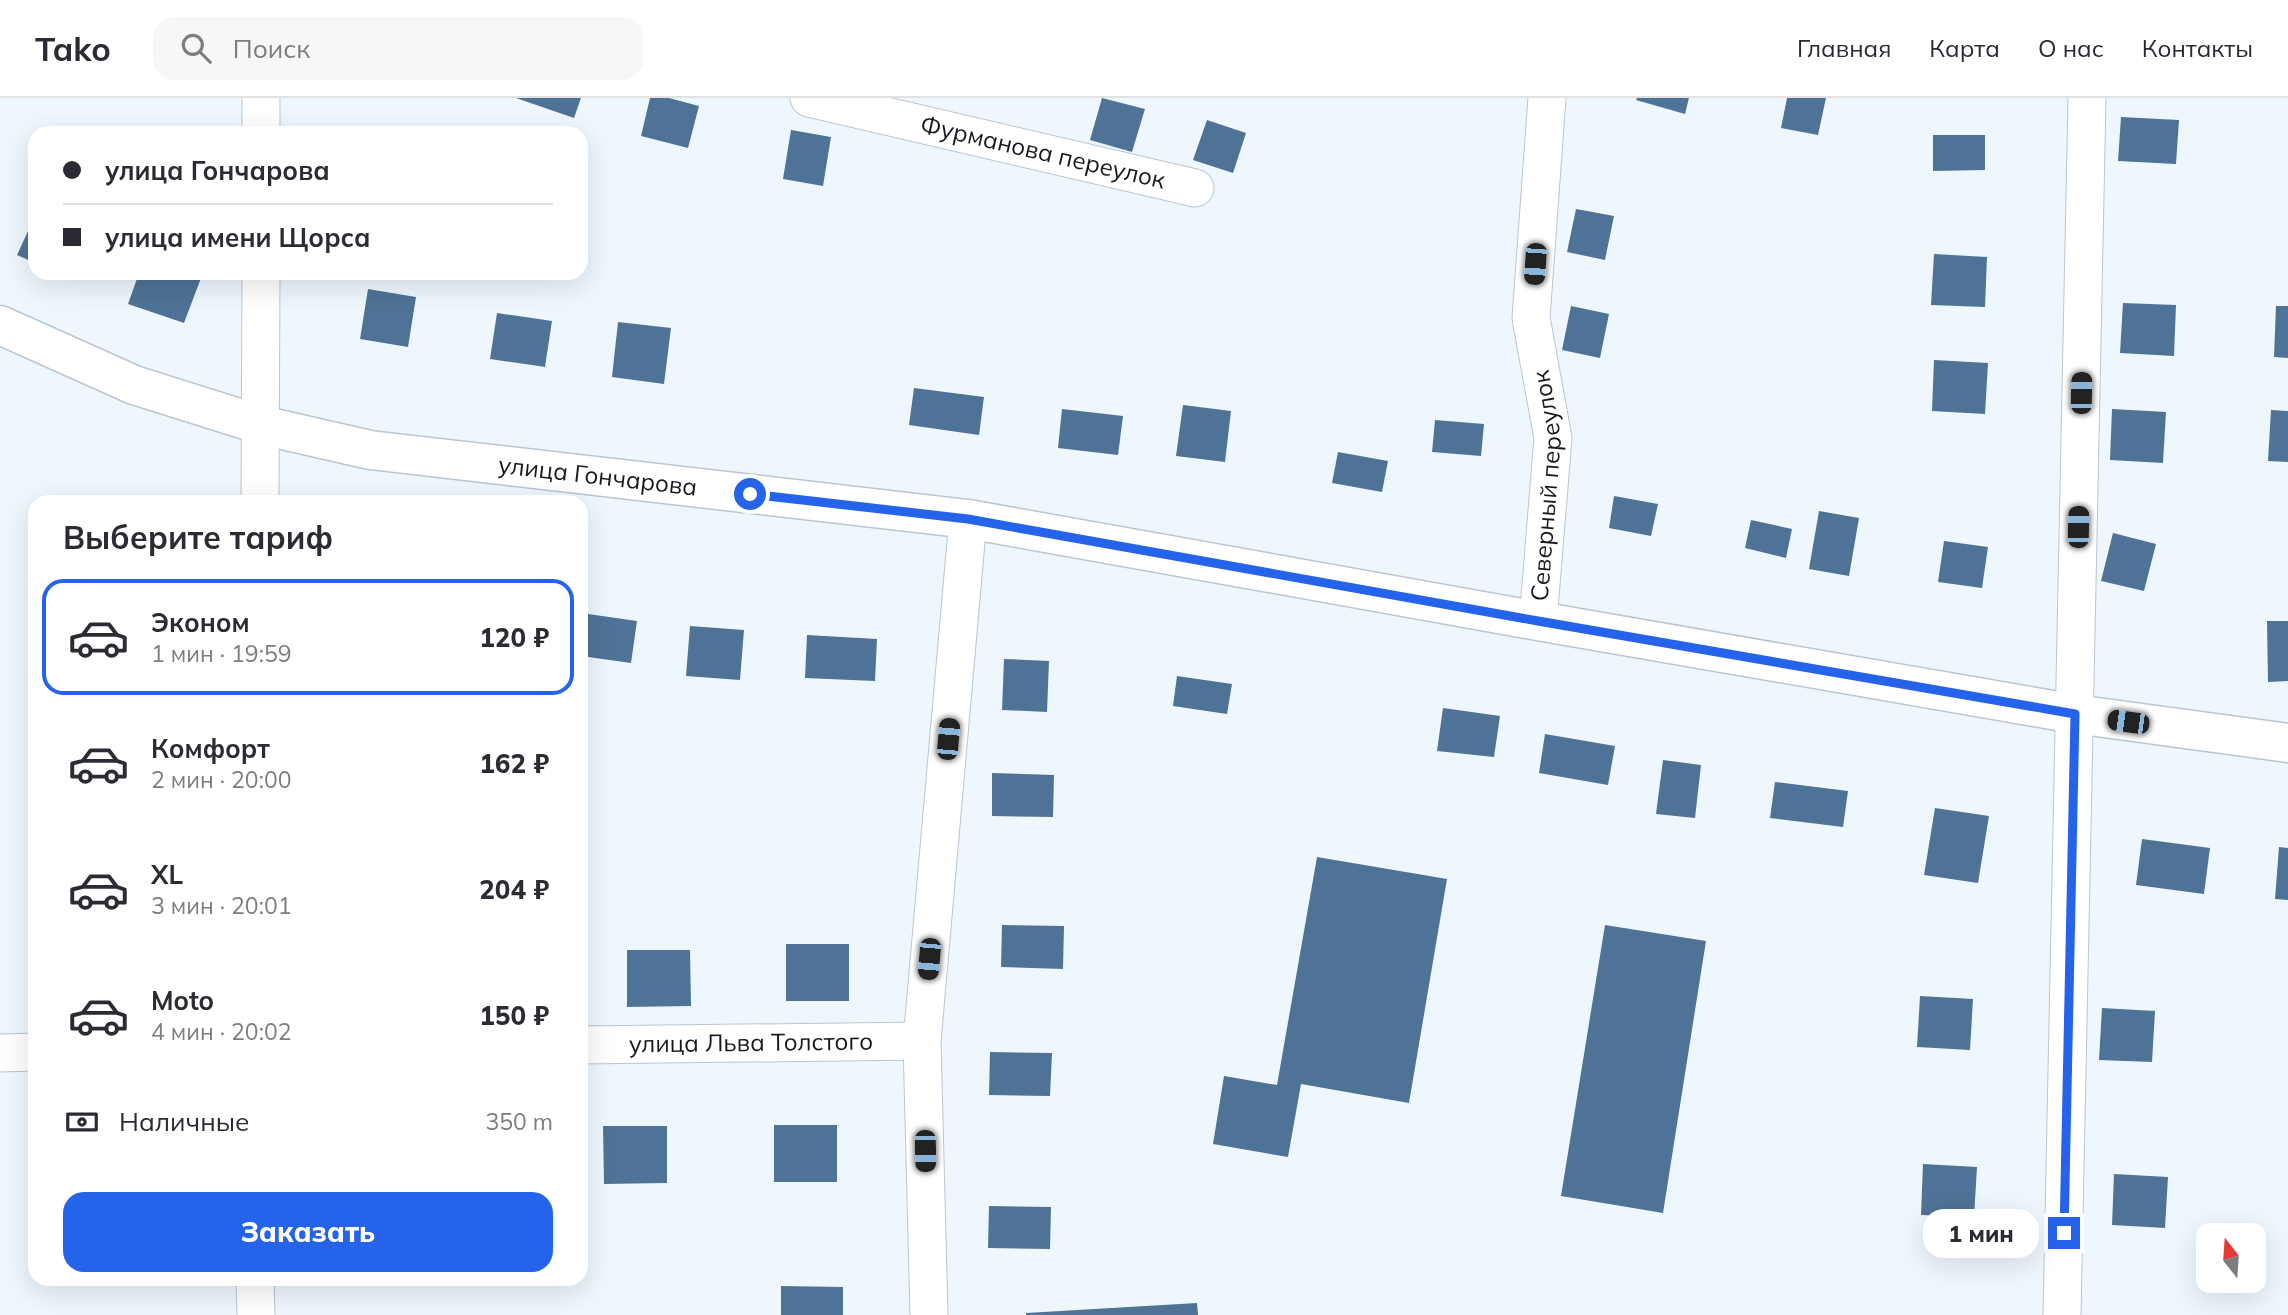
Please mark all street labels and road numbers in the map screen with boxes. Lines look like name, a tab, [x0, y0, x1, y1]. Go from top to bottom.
street label: Фурманова переулок	[918, 108, 1168, 195]
street label: Северный переулок	[1524, 368, 1567, 602]
street label: улица Гончарова	[497, 449, 699, 502]
street label: улица Льва Толстого	[629, 1026, 873, 1058]

